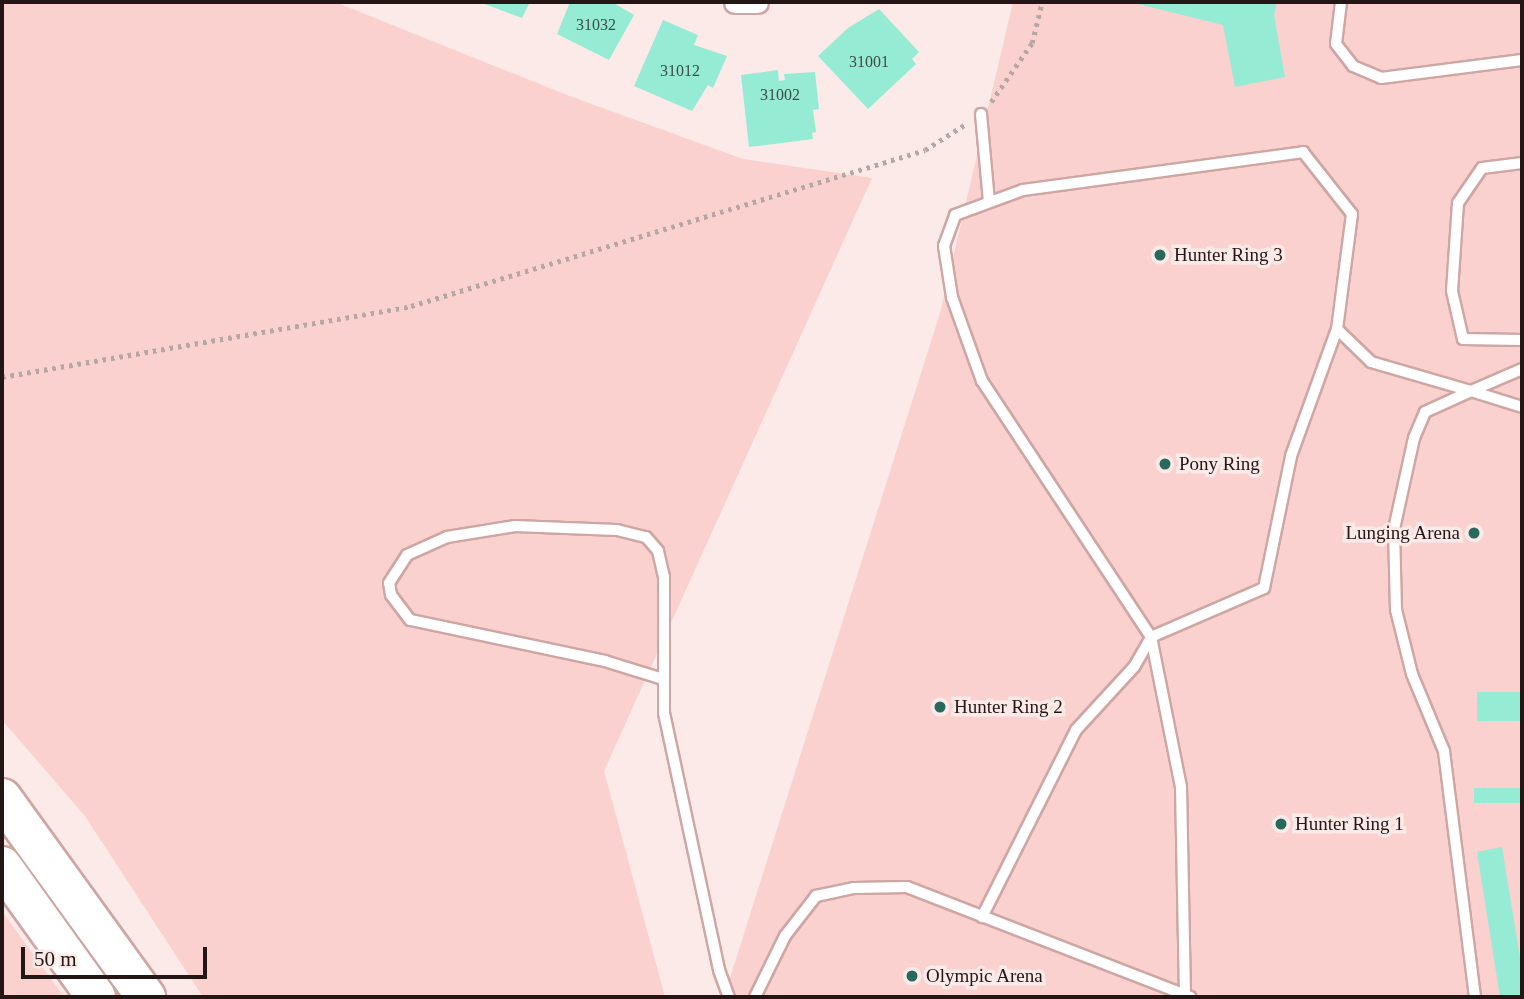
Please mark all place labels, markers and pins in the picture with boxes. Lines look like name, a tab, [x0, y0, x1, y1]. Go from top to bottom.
place label: Hunter Ring 3	[1174, 244, 1283, 266]
marker: Hunter Ring 3	[1152, 247, 1168, 263]
place label: Pony Ring	[1179, 453, 1260, 475]
marker: Pony Ring	[1157, 456, 1173, 472]
place label: Lunging Arena	[1344, 522, 1460, 544]
marker: Lunging Arena	[1466, 525, 1482, 541]
place label: Hunter Ring 2	[954, 696, 1063, 718]
marker: Hunter Ring 2	[932, 699, 948, 715]
place label: Hunter Ring 1	[1295, 813, 1404, 835]
marker: Hunter Ring 1	[1273, 816, 1289, 832]
place label: Olympic Arena	[926, 965, 1044, 987]
marker: Olympic Arena	[904, 968, 920, 984]

